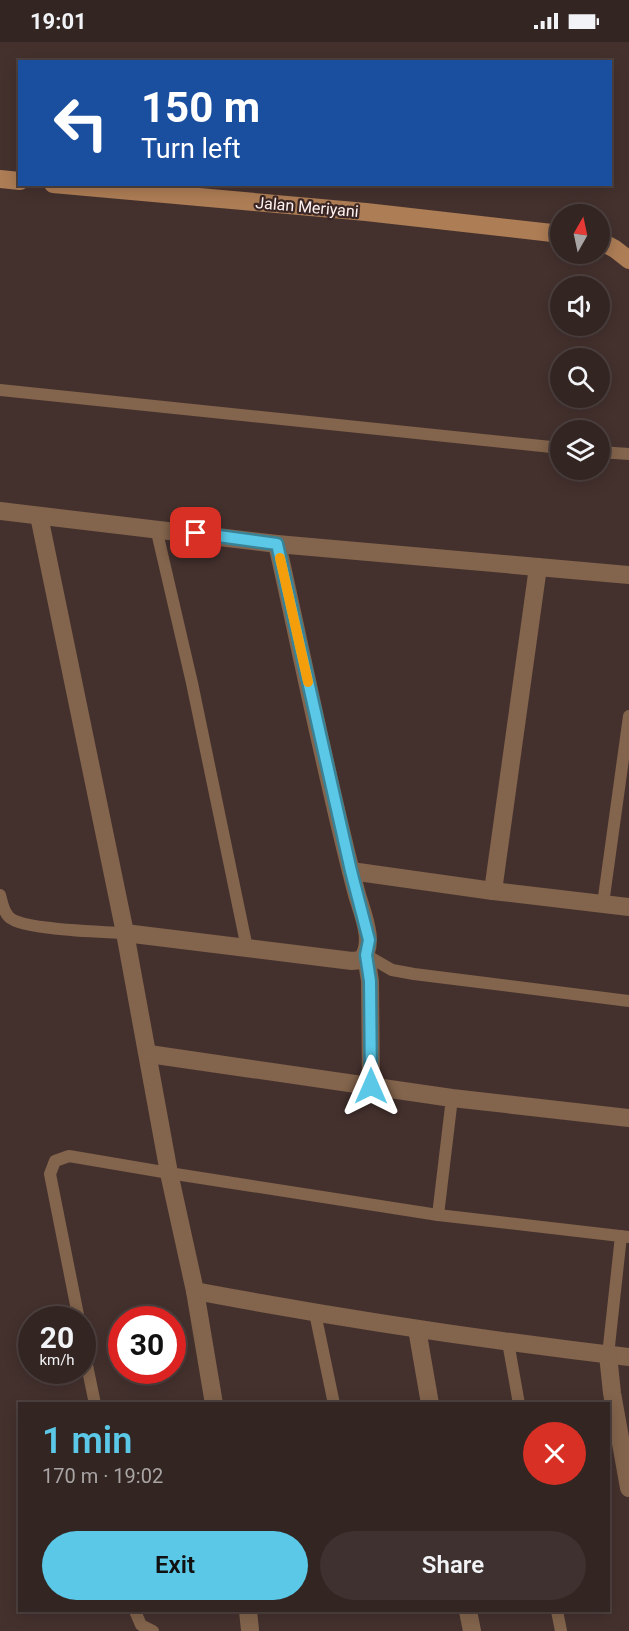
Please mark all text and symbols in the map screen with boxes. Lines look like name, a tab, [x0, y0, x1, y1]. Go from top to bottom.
text: 19:01	[30, 9, 87, 34]
text: 150 m	[141, 83, 260, 132]
icon: left	[42, 84, 120, 162]
text: Turn left	[141, 133, 241, 165]
street label: Jalan Meriyani	[255, 193, 359, 221]
north arrow	[550, 204, 610, 264]
map controls	[550, 204, 610, 480]
button: sound	[550, 276, 610, 336]
button: search	[550, 348, 610, 408]
button: layers	[550, 420, 610, 480]
pin	[170, 507, 221, 558]
icon: arrive	[179, 516, 212, 549]
position arrow	[339, 1054, 403, 1118]
speed limit sign: 30	[108, 1306, 186, 1384]
text: 20	[40, 1320, 74, 1355]
text: km/h	[39, 1351, 75, 1369]
text: 1 min	[42, 1420, 132, 1462]
button: close	[523, 1422, 586, 1485]
text: 170 m · 19:02	[42, 1464, 163, 1488]
button: Exit	[42, 1531, 308, 1600]
button: Share	[320, 1531, 586, 1600]

